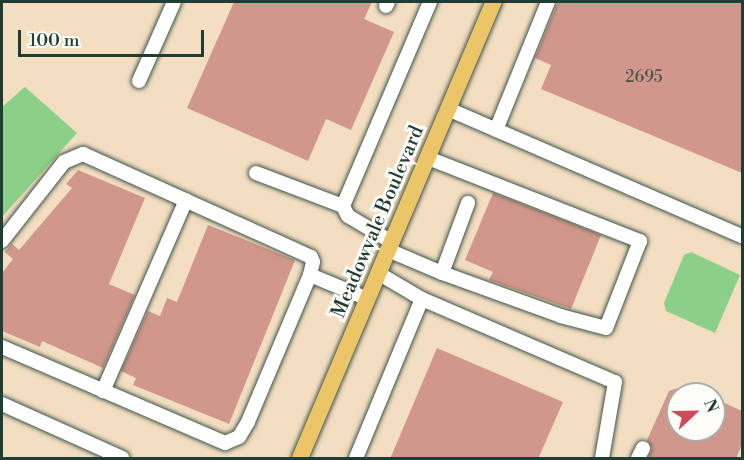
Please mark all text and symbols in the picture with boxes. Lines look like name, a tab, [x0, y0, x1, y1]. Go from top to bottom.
scale bar	[21, 18, 207, 56]
text: 100 m	[29, 29, 80, 52]
house number: 2695	[625, 67, 663, 87]
street label: Meadowvale Boulevard	[327, 122, 429, 322]
north arrow	[666, 382, 726, 442]
text: N	[699, 396, 722, 416]

